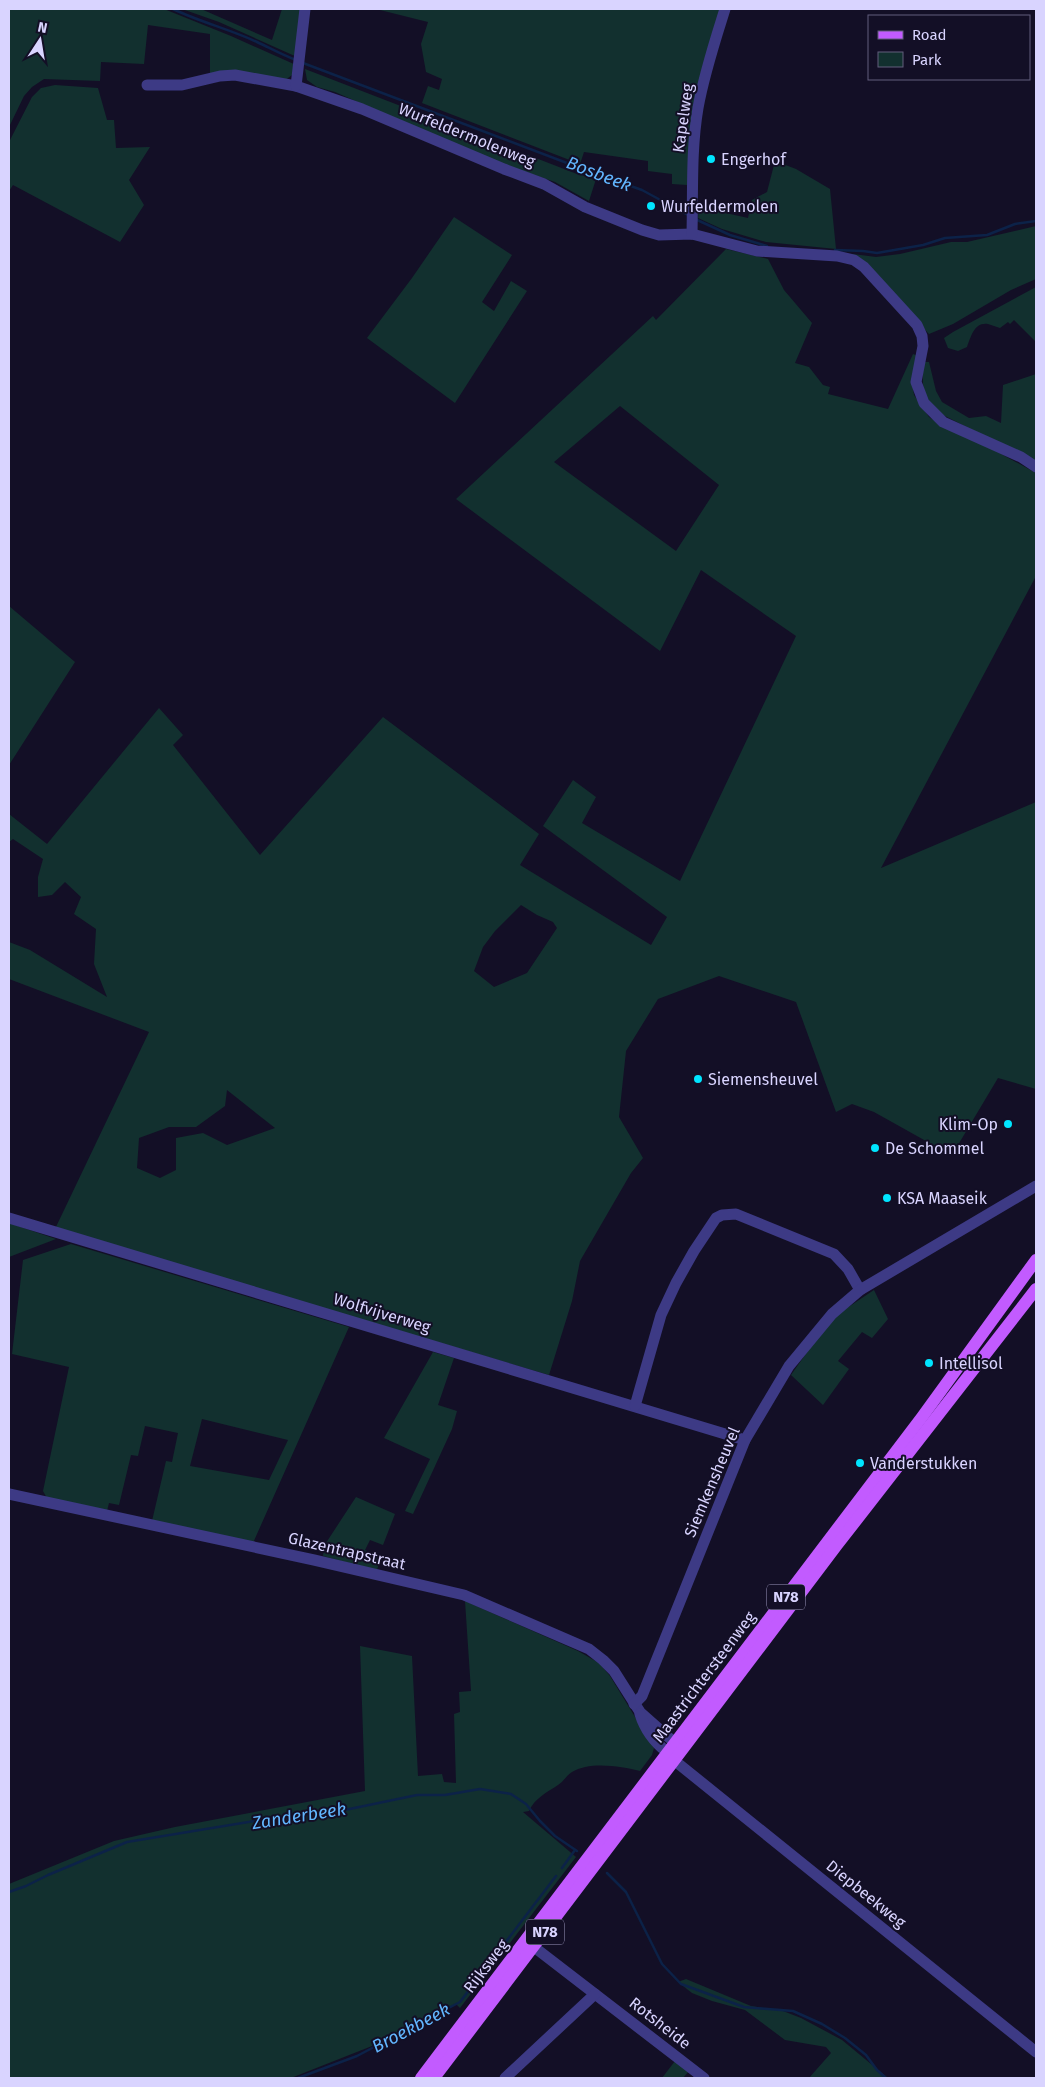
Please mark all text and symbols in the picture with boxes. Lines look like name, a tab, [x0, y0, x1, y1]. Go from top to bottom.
north arrow	[15, 15, 65, 65]
legend	[868, 15, 1030, 80]
text: N	[36, 18, 49, 37]
text: Road	[912, 26, 947, 44]
text: Park	[912, 51, 942, 69]
street label: Kapelweg	[669, 82, 697, 154]
street label: Wurfeldermolenweg	[396, 99, 539, 171]
place label: Engerhof	[721, 150, 787, 169]
water label: Bosbeek	[563, 151, 635, 197]
marker: Engerhof	[705, 153, 717, 165]
place label: Wurfeldermolen	[661, 197, 778, 216]
marker: Wurfeldermolen	[645, 200, 657, 212]
place label: Siemensheuvel	[708, 1070, 818, 1089]
marker: Siemensheuvel	[692, 1073, 704, 1085]
place label: Klim-Op	[939, 1115, 998, 1134]
marker: Klim-Op	[1002, 1118, 1014, 1130]
place label: De Schommel	[885, 1139, 984, 1158]
marker: De Schommel	[869, 1142, 881, 1154]
place label: KSA Maaseik	[897, 1189, 988, 1208]
marker: KSA Maaseik	[881, 1192, 893, 1204]
street label: Wolfvijverweg	[331, 1289, 433, 1337]
place label: Intellisol	[939, 1354, 1003, 1373]
marker: Intellisol	[923, 1357, 935, 1369]
street label: Siemkensheuvel	[680, 1424, 744, 1540]
place label: Vanderstukken	[870, 1454, 977, 1473]
marker: Vanderstukken	[854, 1457, 866, 1469]
street label: Glazentrapstraat	[286, 1528, 408, 1574]
road number: N78	[767, 1584, 805, 1610]
street label: Maastrichtersteenweg	[649, 1607, 760, 1746]
water label: Zanderbeek	[249, 1798, 348, 1834]
street label: Diepbeekweg	[822, 1856, 910, 1932]
road number: N78	[526, 1920, 564, 1944]
street label: Rijksweg	[460, 1935, 513, 1997]
street label: Rotsheide	[625, 1993, 695, 2053]
water label: Broekbeek	[368, 1998, 454, 2058]

